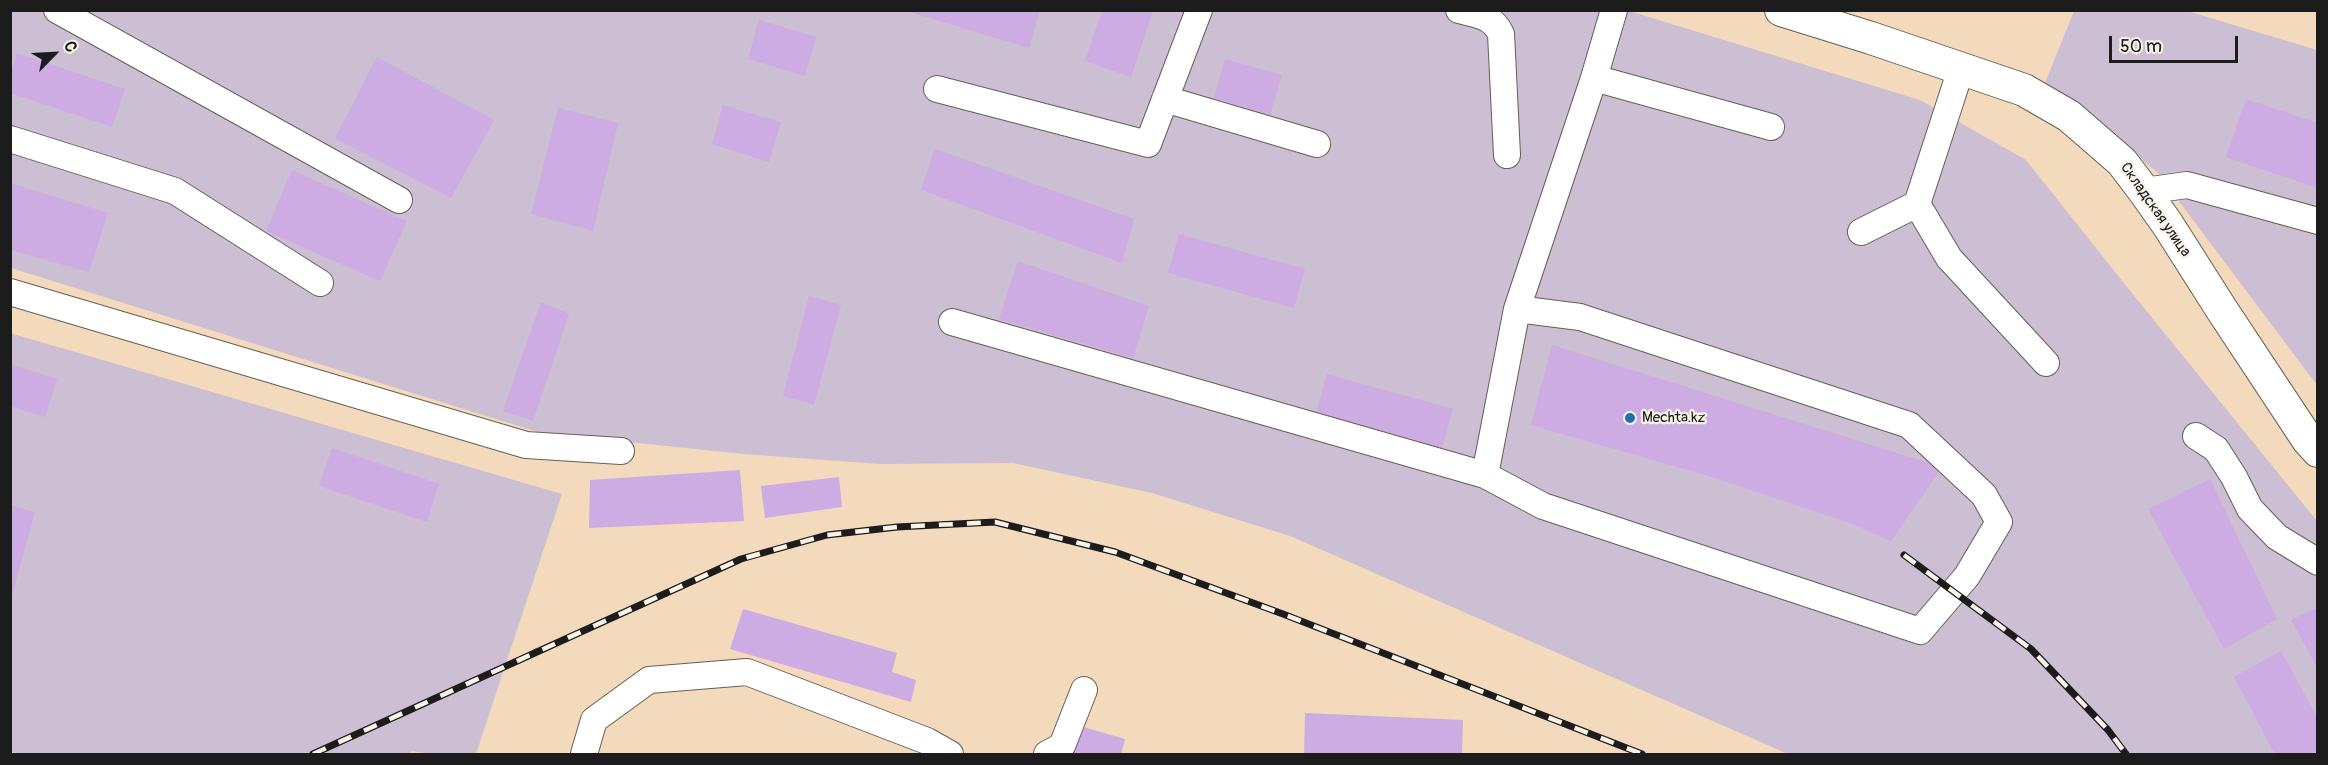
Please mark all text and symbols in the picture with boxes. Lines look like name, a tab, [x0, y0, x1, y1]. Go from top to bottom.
north arrow	[24, 24, 84, 84]
scale bar	[2112, 24, 2241, 62]
text: 50 m	[2120, 35, 2162, 58]
text: С	[59, 38, 82, 55]
street label: Складская улица	[2116, 159, 2194, 261]
place label: Mechta.kz	[1642, 409, 1705, 427]
marker: Mechta.kz	[1623, 411, 1637, 425]

